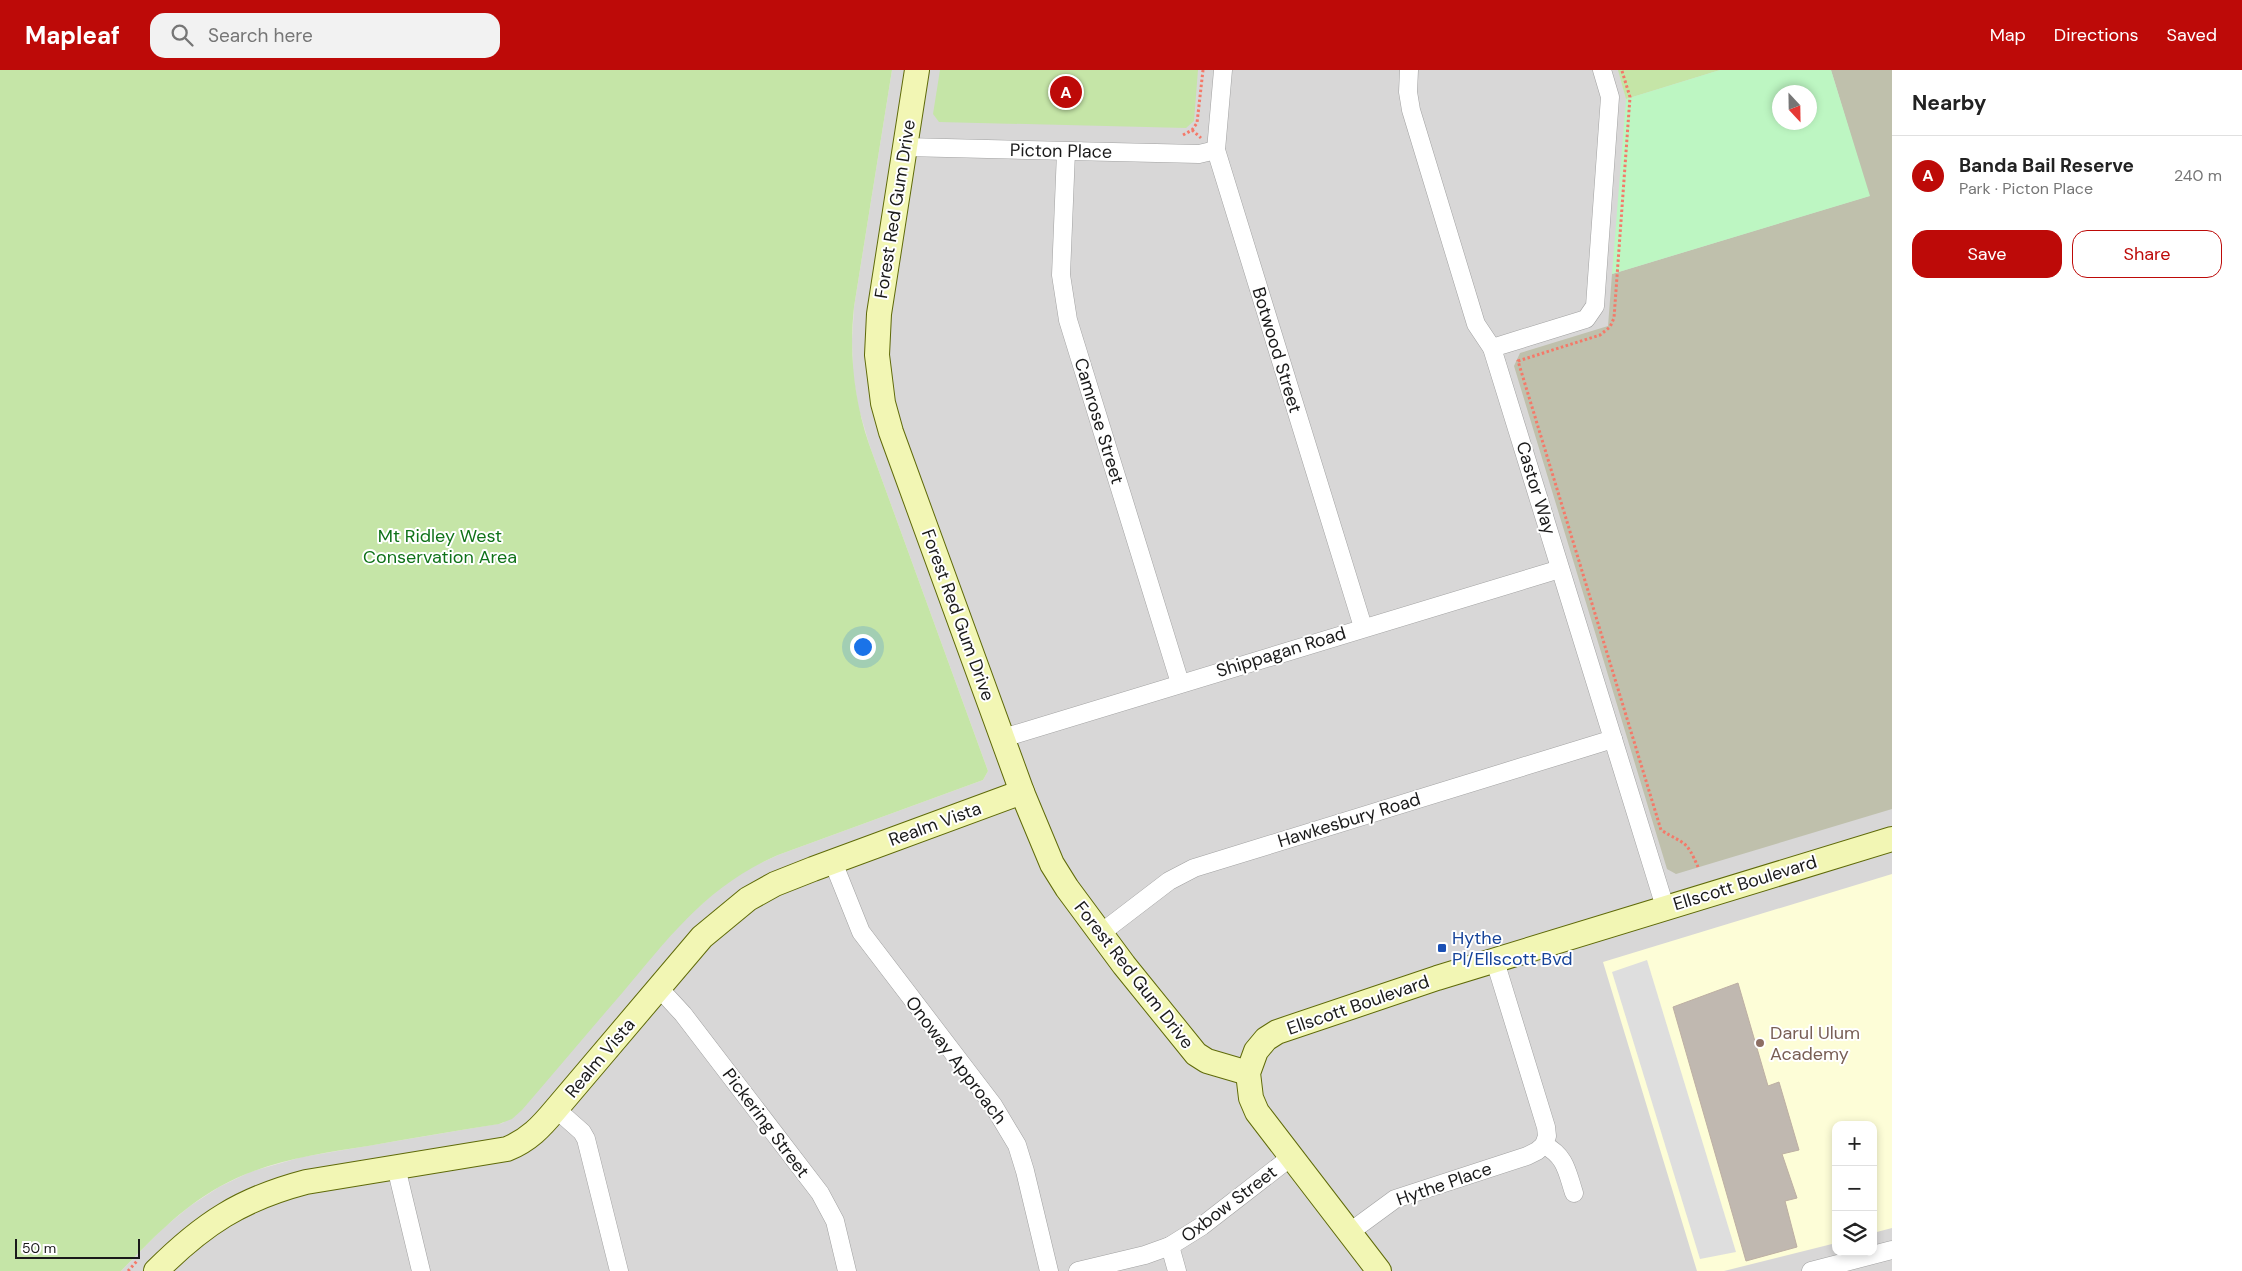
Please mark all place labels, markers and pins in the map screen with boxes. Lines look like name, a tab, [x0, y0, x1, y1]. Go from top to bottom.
pin: A	[1050, 73, 1082, 111]
place label: Hythe Pl/Ellscott Bvd	[1452, 926, 1572, 971]
marker: Hythe Pl/Ellscott Bvd	[1436, 942, 1448, 954]
place label: Darul Ulum Academy	[1770, 1021, 1860, 1066]
marker: Darul Ulum Academy	[1754, 1037, 1766, 1049]

